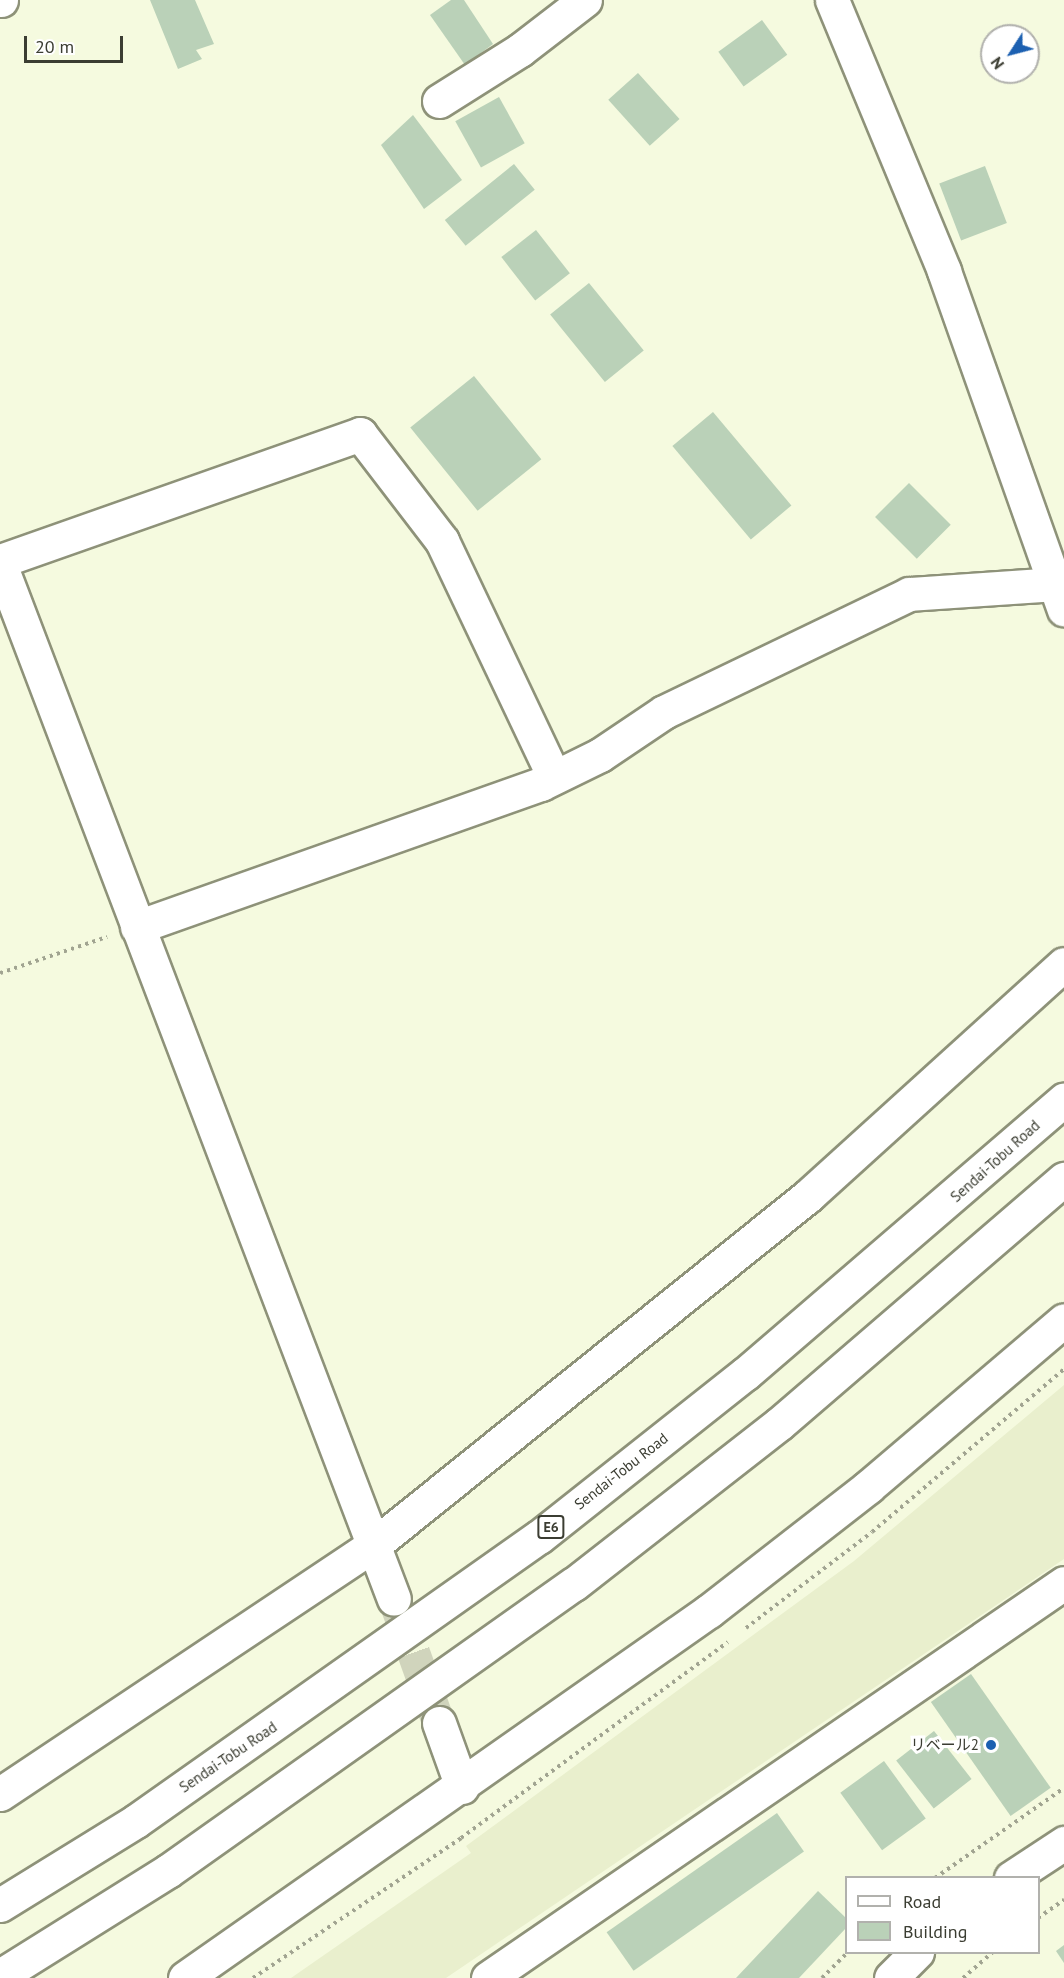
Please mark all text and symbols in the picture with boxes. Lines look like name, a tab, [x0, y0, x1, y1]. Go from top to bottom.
scale bar	[27, 24, 126, 62]
north arrow	[980, 24, 1040, 84]
text: 20 m	[35, 35, 74, 58]
text: N	[986, 53, 1008, 74]
street label: Sendai-Tobu Road	[947, 1116, 1043, 1206]
street label: Sendai-Tobu Road	[571, 1429, 671, 1513]
road number: E6	[536, 1516, 566, 1538]
street label: Sendai-Tobu Road	[176, 1718, 280, 1796]
place label: リベール2	[911, 1736, 979, 1754]
marker: リベール2	[984, 1738, 998, 1752]
legend	[845, 1876, 1040, 1954]
text: Road	[903, 1890, 941, 1913]
text: Building	[903, 1920, 967, 1943]

